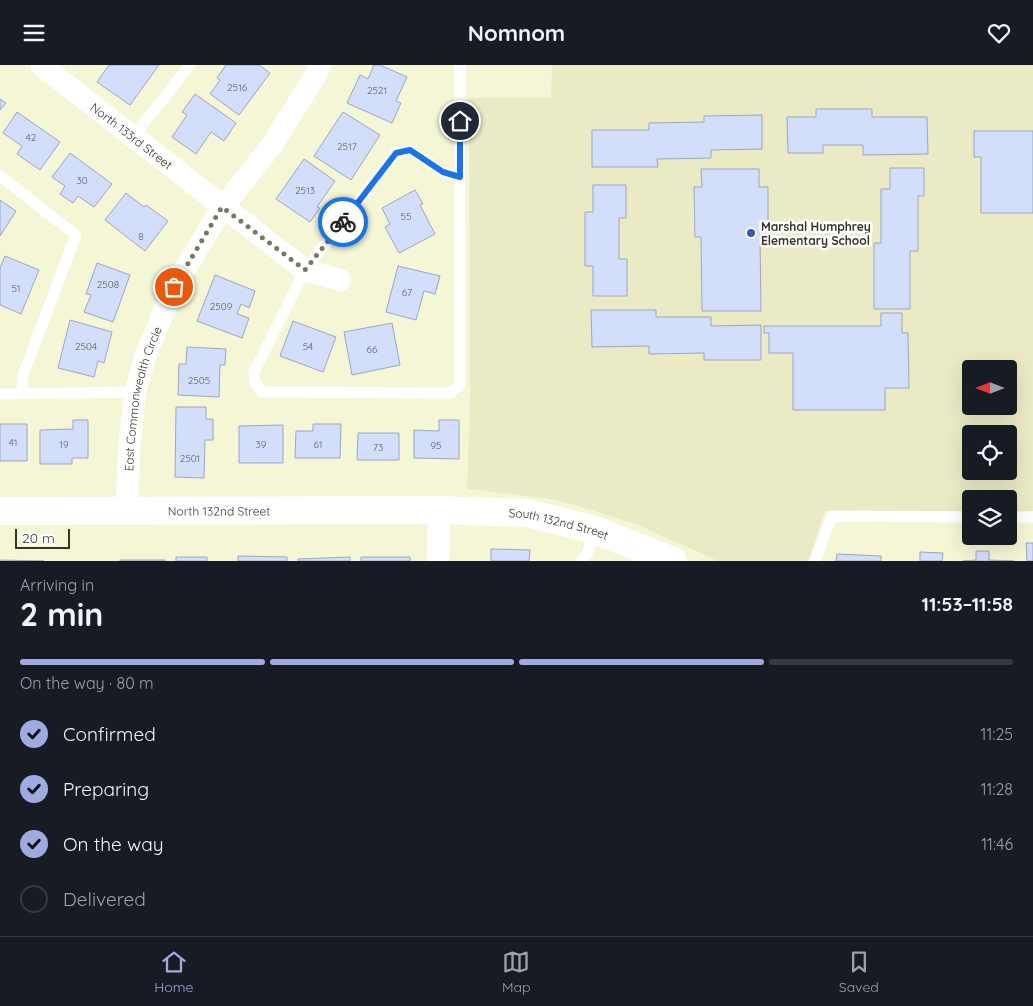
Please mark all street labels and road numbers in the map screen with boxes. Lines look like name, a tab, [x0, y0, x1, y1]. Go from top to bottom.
street label: North 133rd Street	[88, 99, 176, 172]
street label: East Commonwealth Circle	[121, 324, 165, 472]
street label: North 132nd Street	[168, 503, 270, 518]
street label: South 132nd Street	[508, 505, 611, 542]

